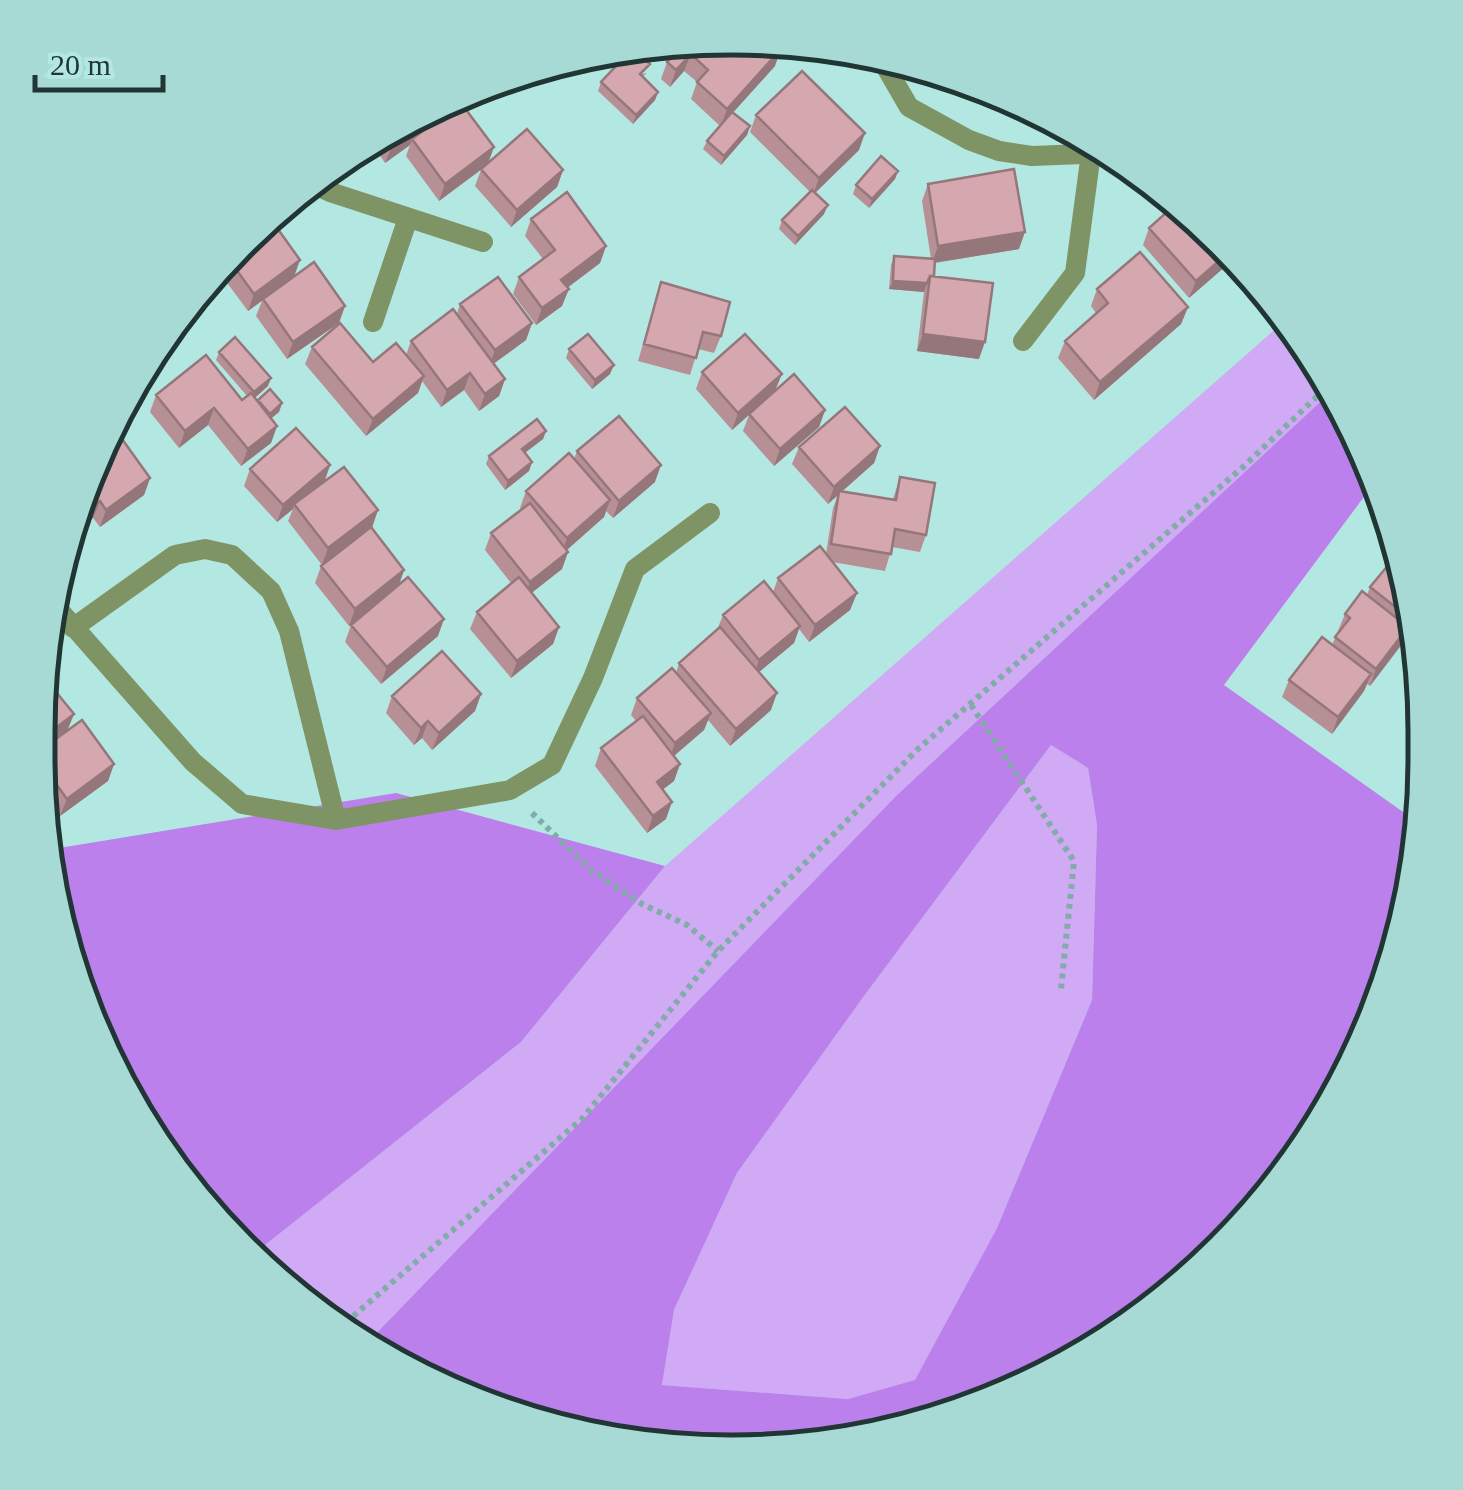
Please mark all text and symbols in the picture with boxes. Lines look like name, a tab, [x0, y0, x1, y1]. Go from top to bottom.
scale bar	[35, 30, 162, 92]
text: 20 m	[50, 48, 111, 81]

